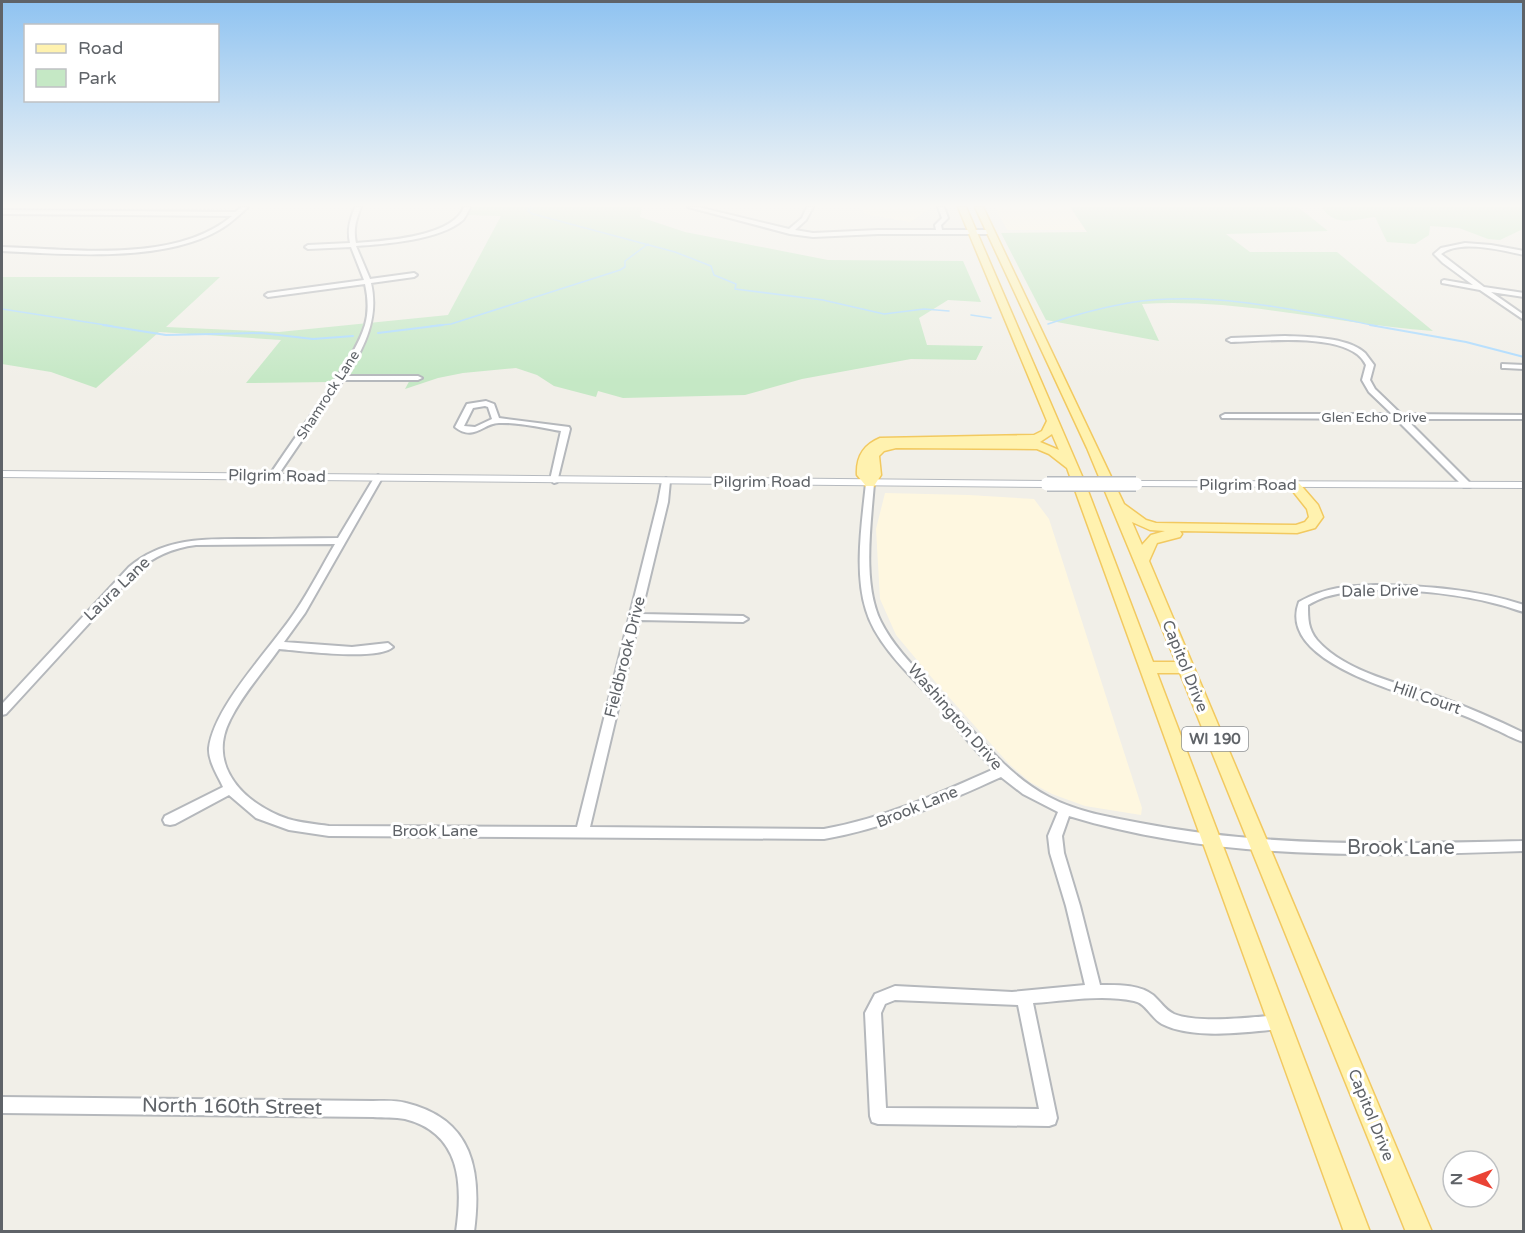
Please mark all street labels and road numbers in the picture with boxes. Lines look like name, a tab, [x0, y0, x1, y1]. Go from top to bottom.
street label: Shamrock Lane	[293, 347, 363, 443]
street label: Glen Echo Drive	[1321, 409, 1427, 426]
street label: Pilgrim Road	[228, 465, 326, 487]
street label: Pilgrim Road	[713, 472, 811, 492]
street label: Pilgrim Road	[1199, 475, 1297, 495]
street label: Laura Lane	[80, 553, 154, 625]
street label: Dale Drive	[1341, 580, 1419, 602]
street label: Fieldbrook Drive	[600, 594, 650, 720]
street label: Capitol Drive	[1157, 617, 1213, 715]
street label: Washington Drive	[903, 660, 1007, 774]
street label: Hill Court	[1390, 677, 1464, 719]
road number: WI 190	[1182, 727, 1248, 751]
street label: Brook Lane	[873, 782, 961, 832]
street label: Brook Lane	[392, 821, 478, 841]
street label: Brook Lane	[1347, 836, 1455, 860]
street label: Capitol Drive	[1343, 1066, 1399, 1164]
street label: North 160th Street	[142, 1093, 323, 1121]

